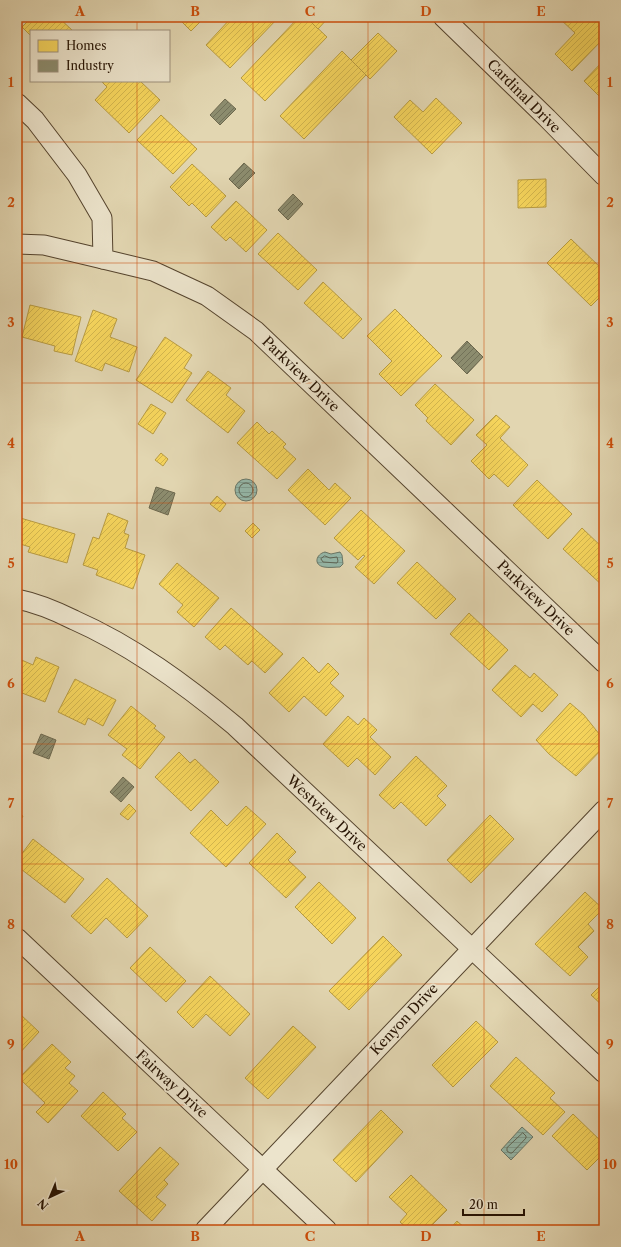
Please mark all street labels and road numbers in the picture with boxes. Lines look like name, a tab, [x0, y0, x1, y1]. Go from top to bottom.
street label: Cardinal Drive	[483, 55, 565, 137]
street label: Parkview Drive	[258, 332, 344, 416]
street label: Parkview Drive	[493, 556, 579, 640]
street label: Westview Drive	[282, 770, 371, 855]
street label: Kenyon Drive	[366, 979, 442, 1059]
street label: Fairway Drive	[132, 1046, 212, 1122]

